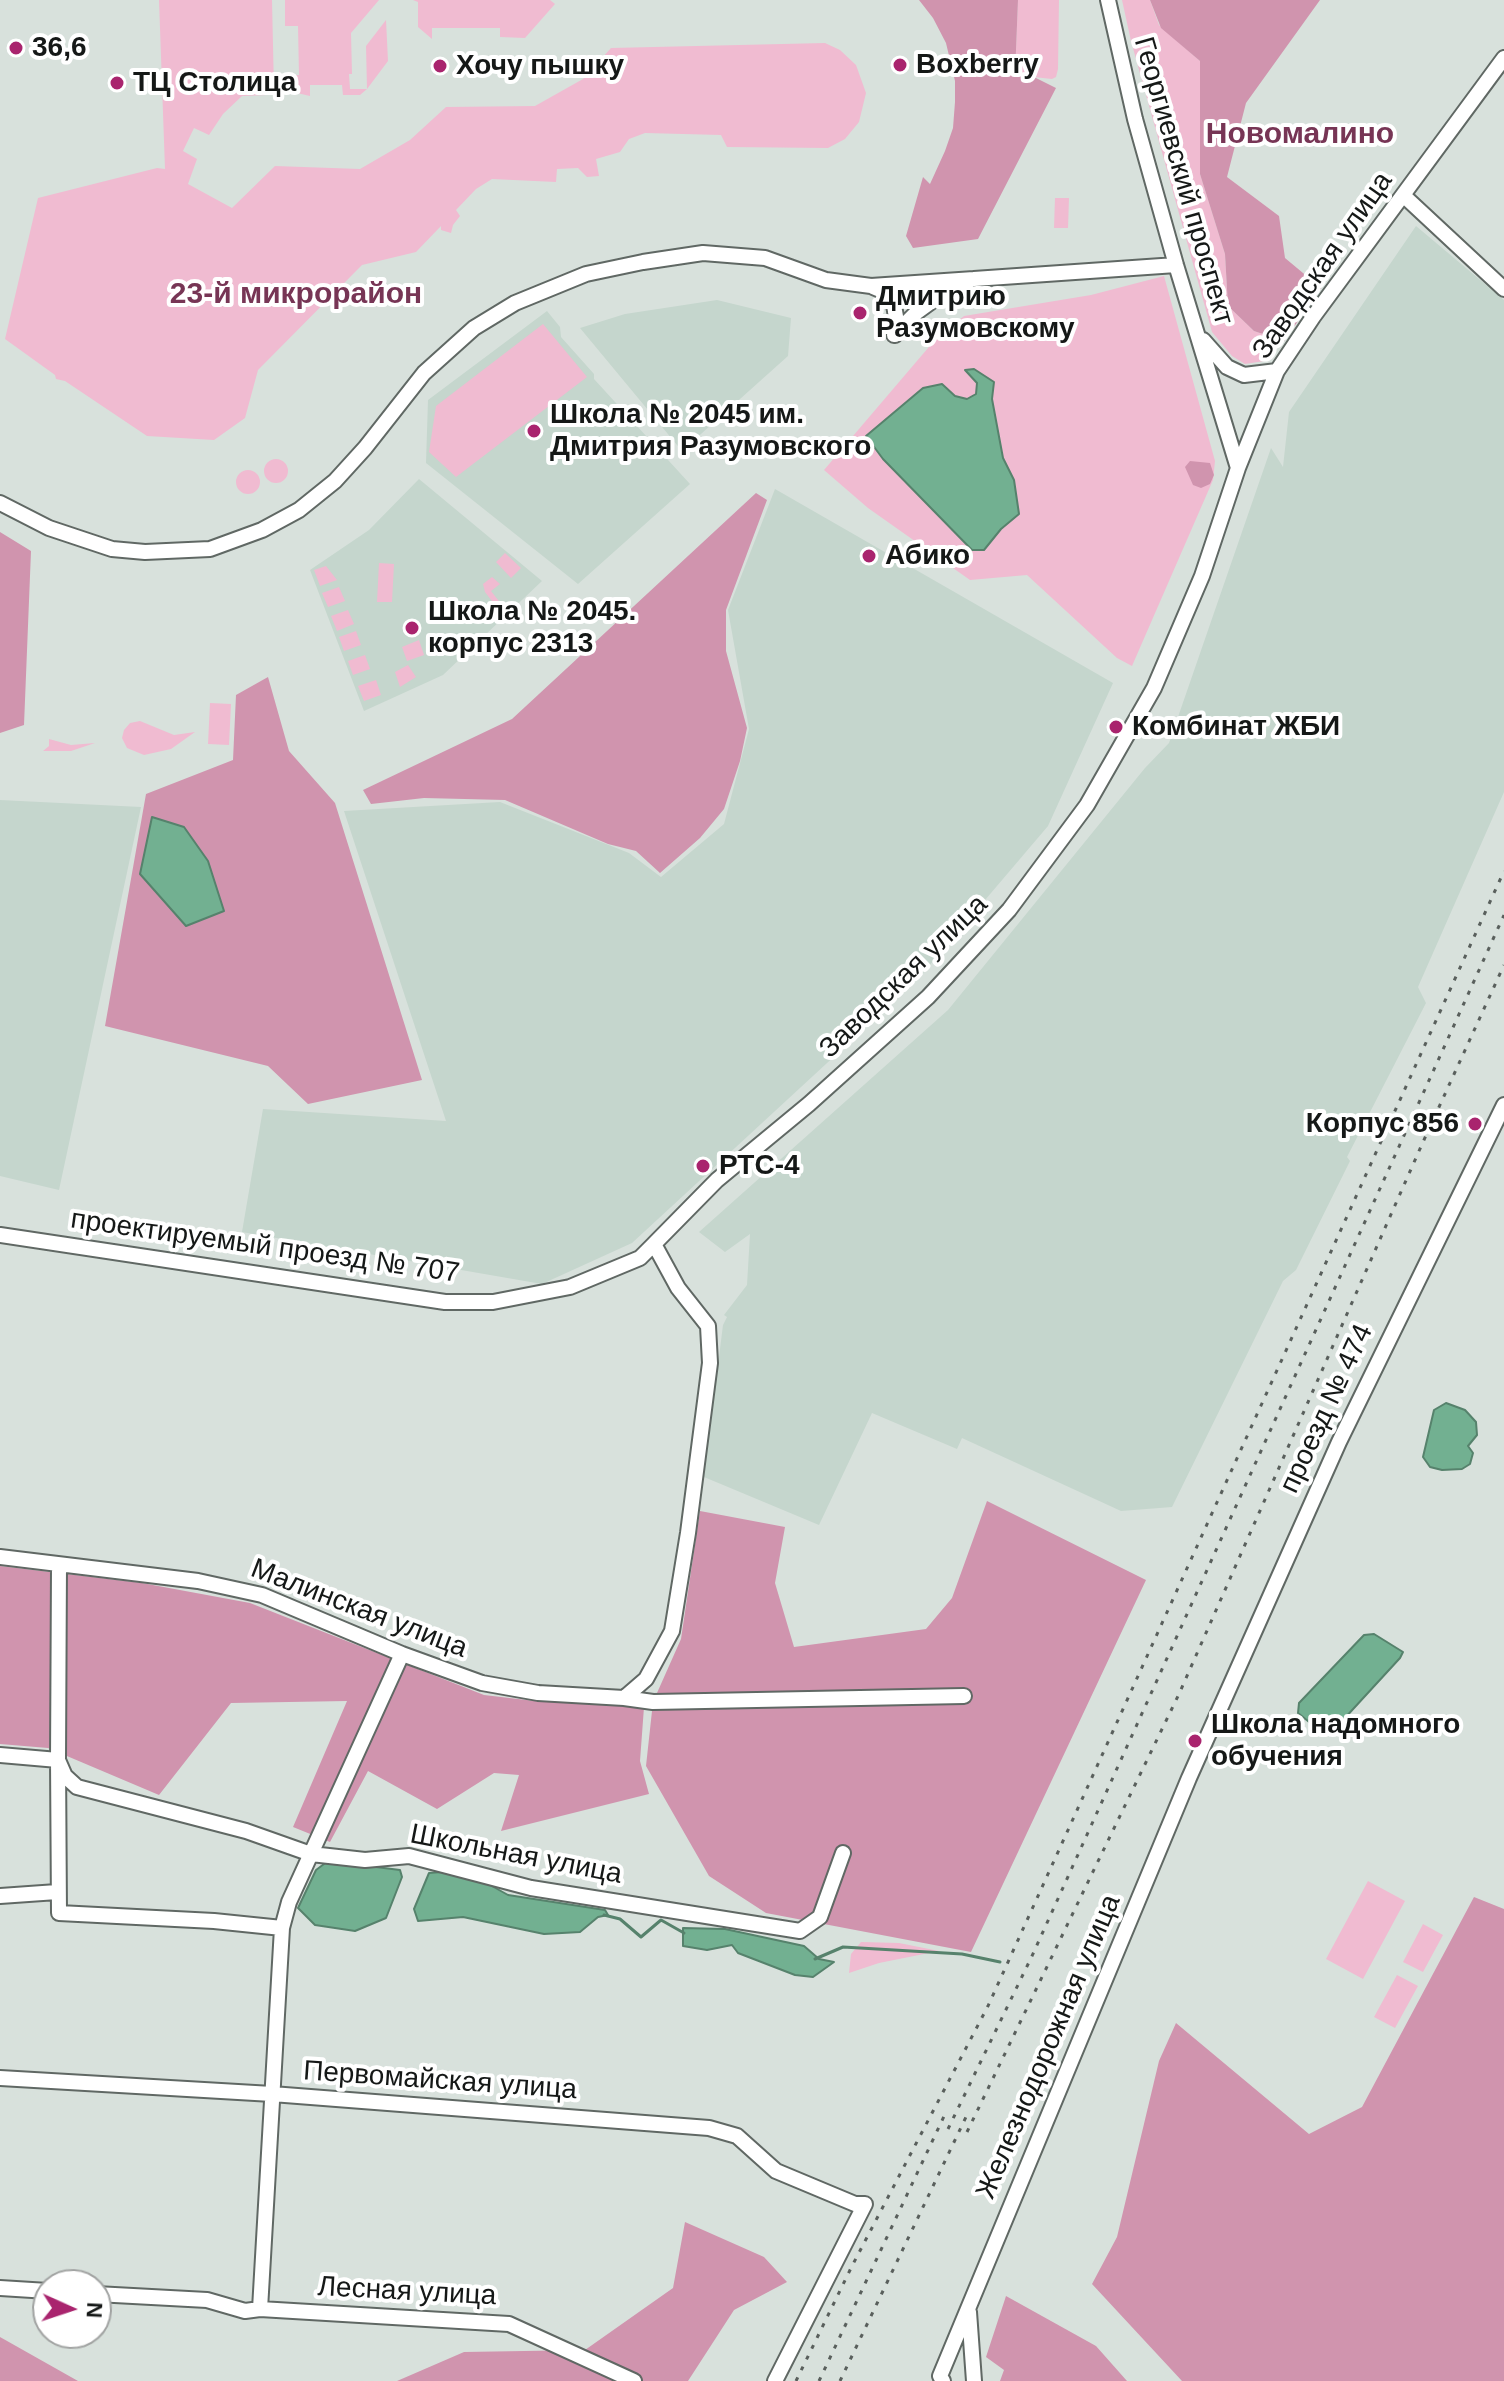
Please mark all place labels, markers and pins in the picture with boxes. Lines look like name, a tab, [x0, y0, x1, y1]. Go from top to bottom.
place label: 36,6	[32, 31, 86, 65]
marker: 36,6	[7, 39, 25, 57]
place label: Boxberry	[916, 48, 1039, 82]
place label: Хочу пышку	[456, 49, 624, 83]
marker: Boxberry	[891, 56, 909, 74]
marker: Хочу пышку	[431, 57, 449, 75]
place label: ТЦ Столица	[133, 66, 296, 100]
marker: ТЦ Столица	[108, 74, 126, 92]
place label: Дмитрию Разумовскому	[876, 280, 1074, 346]
marker: Дмитрию Разумовскому	[851, 304, 869, 322]
place label: Школа № 2045 им. Дмитрия Разумовского	[550, 398, 871, 464]
marker: Школа № 2045 им. Дмитрия Разумовского	[525, 422, 543, 440]
place label: Абико	[885, 539, 970, 573]
marker: Абико	[860, 547, 878, 565]
place label: Школа № 2045. корпус 2313	[428, 595, 636, 661]
marker: Школа № 2045. корпус 2313	[403, 619, 421, 637]
place label: Комбинат ЖБИ	[1132, 710, 1340, 744]
marker: Комбинат ЖБИ	[1107, 718, 1125, 736]
place label: Корпус 856	[1306, 1107, 1459, 1141]
marker: Корпус 856	[1466, 1115, 1484, 1133]
place label: РТС-4	[719, 1149, 800, 1183]
marker: РТС-4	[694, 1157, 712, 1175]
place label: Школа надомного обучения	[1211, 1708, 1460, 1774]
marker: Школа надомного обучения	[1186, 1732, 1204, 1750]

